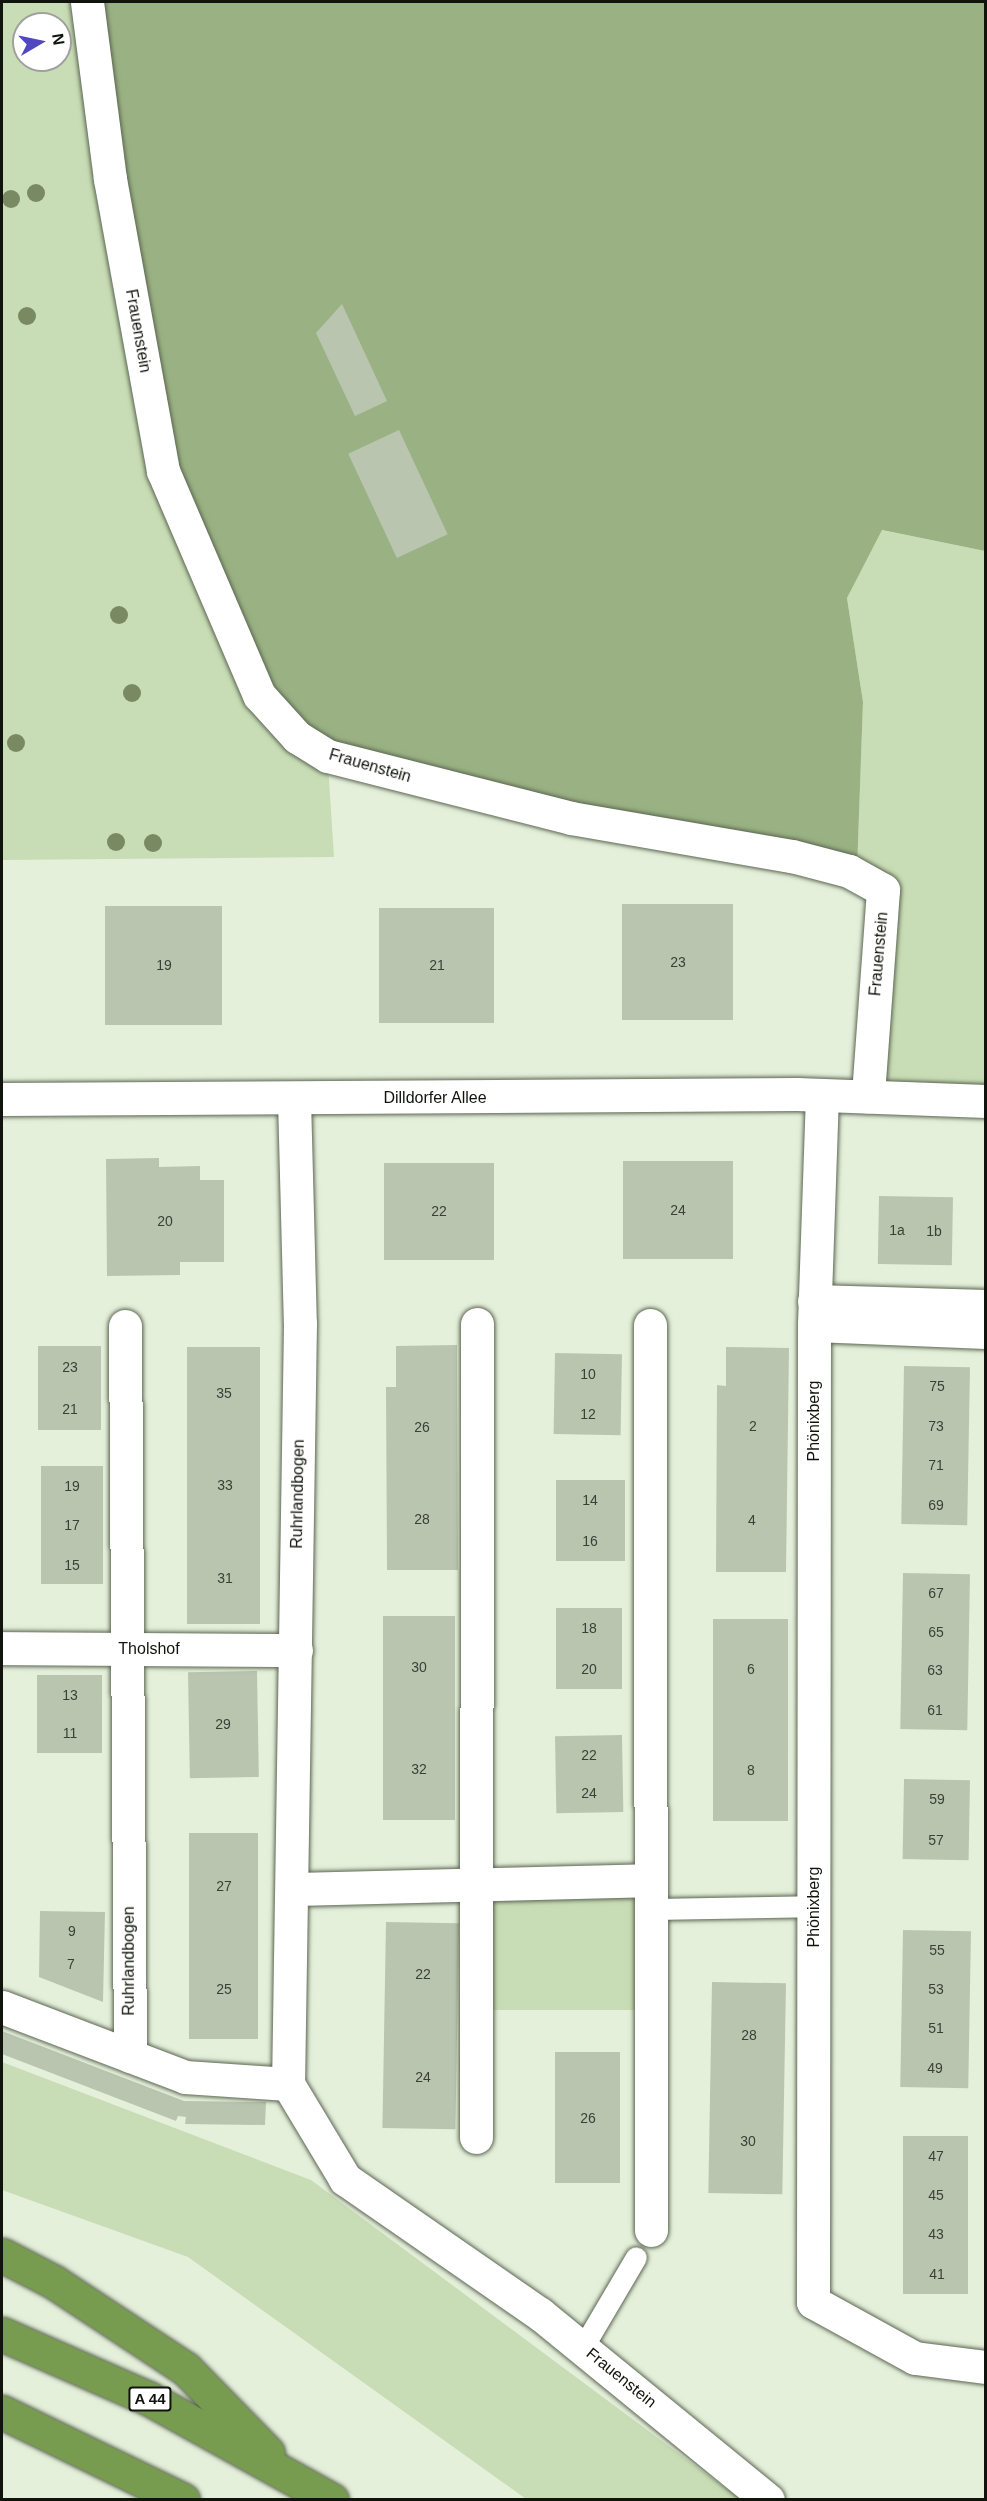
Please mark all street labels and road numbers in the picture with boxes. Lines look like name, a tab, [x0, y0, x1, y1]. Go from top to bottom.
street label: Frauenstein	[121, 288, 155, 374]
street label: Frauenstein	[327, 745, 413, 787]
street label: Frauenstein	[866, 911, 892, 997]
street label: Dilldorfer Allee	[383, 1088, 487, 1108]
street label: Phönixberg	[804, 1381, 824, 1461]
street label: Ruhrlandbogen	[287, 1439, 309, 1549]
street label: Tholshof	[118, 1639, 180, 1659]
street label: Phönixberg	[804, 1867, 824, 1947]
street label: Ruhrlandbogen	[119, 1906, 139, 2016]
street label: Frauenstein	[582, 2344, 660, 2412]
road number: A 44	[128, 2387, 172, 2411]

